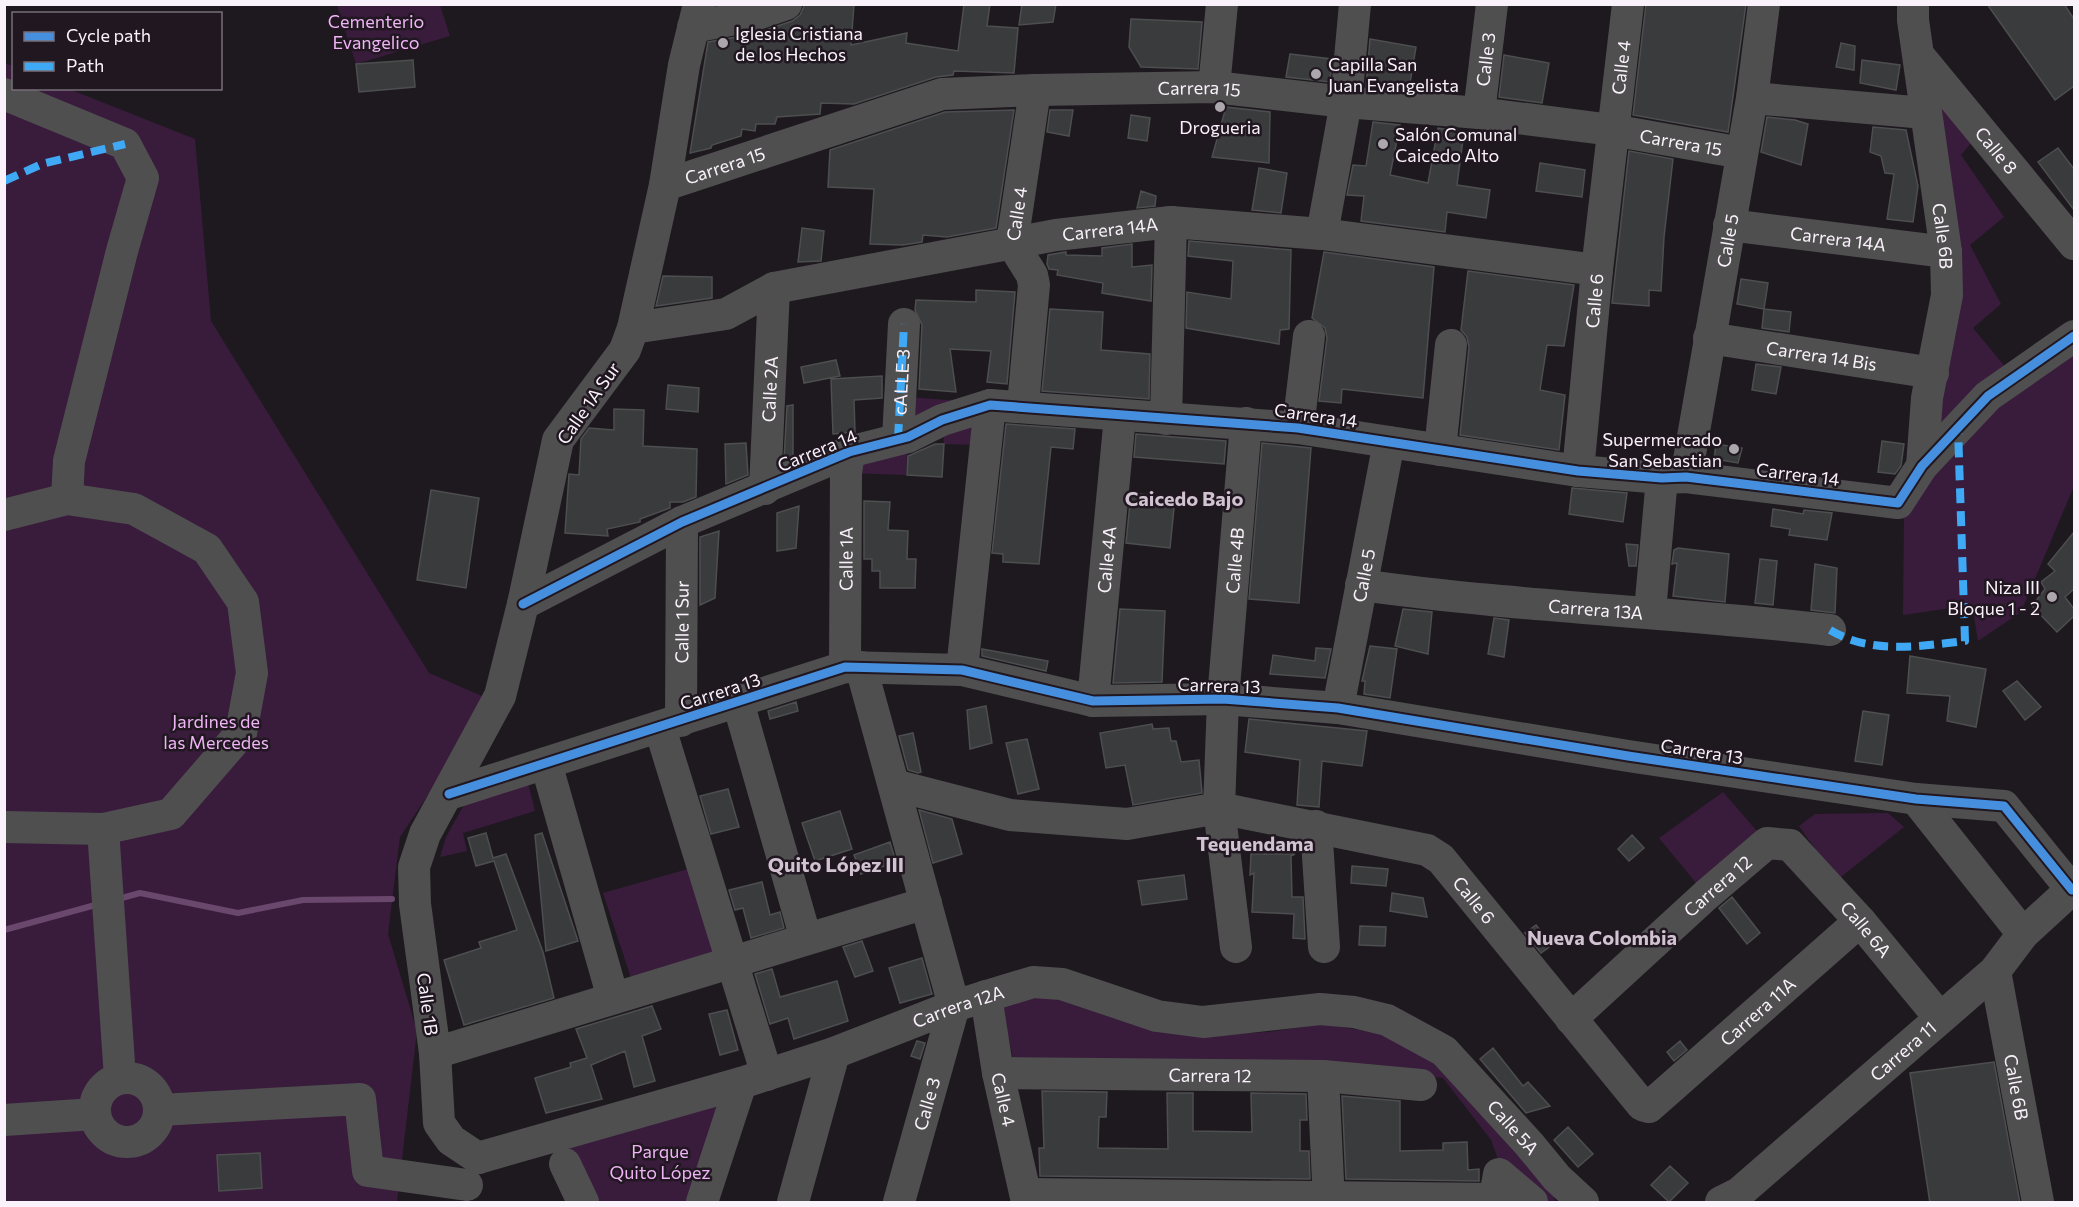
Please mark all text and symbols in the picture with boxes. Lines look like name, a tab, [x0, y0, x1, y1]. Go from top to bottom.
park label: Cementerio Evangelico	[328, 10, 424, 53]
legend	[12, 12, 222, 90]
place label: Iglesia Cristiana de los Hechos	[735, 22, 863, 65]
text: Cycle path	[66, 24, 151, 46]
street label: Calle 3	[1471, 31, 1500, 88]
marker: Iglesia Cristiana de los Hechos	[716, 36, 730, 50]
street label: Calle 4	[1607, 39, 1635, 96]
place label: Capilla San Juan Evangelista	[1328, 53, 1459, 96]
text: Path	[66, 54, 104, 76]
marker: Capilla San Juan Evangelista	[1309, 67, 1323, 81]
street label: Carrera 15	[1157, 76, 1242, 101]
marker: Drogueria	[1213, 100, 1227, 114]
place label: Drogueria	[1179, 116, 1261, 138]
street label: Calle 8	[1971, 122, 2023, 178]
place label: Salón Comunal Caicedo Alto	[1395, 123, 1517, 166]
street label: Carrera 15	[1638, 124, 1724, 160]
marker: Salón Comunal Caicedo Alto	[1376, 137, 1390, 151]
street label: Carrera 15	[682, 142, 768, 189]
street label: Calle 4	[1001, 185, 1031, 242]
street label: Calle 6B	[1928, 201, 1958, 269]
street label: Calle 5	[1712, 212, 1743, 269]
street label: Carrera 14A	[1061, 213, 1159, 245]
street label: Carrera 14A	[1789, 222, 1887, 255]
street label: Calle 6	[1581, 272, 1608, 329]
street label: Carrera 14 Bis	[1765, 336, 1879, 375]
street label: cALLE 3	[888, 348, 914, 416]
street label: Calle 2A	[757, 356, 782, 423]
street label: Calle 1A Sur	[552, 358, 624, 448]
street label: Carrera 14	[1273, 398, 1359, 432]
street label: Carrera 14	[774, 424, 860, 476]
place label: Supermercado San Sebastian	[1603, 428, 1722, 471]
marker: Supermercado San Sebastian	[1727, 442, 1741, 456]
street label: Carrera 14	[1755, 458, 1841, 490]
district label: Caicedo Bajo	[1125, 486, 1243, 510]
street label: Calle 4A	[1092, 525, 1121, 594]
street label: Calle 1A	[834, 527, 857, 591]
street label: Calle 4B	[1221, 527, 1248, 595]
street label: Calle 5	[1348, 547, 1379, 604]
place label: Niza III Bloque 1 - 2	[1947, 576, 2040, 619]
street label: Calle 1 Sur	[670, 581, 693, 663]
marker: Niza III Bloque 1 - 2	[2045, 590, 2059, 604]
street label: Carrera 13A	[1547, 594, 1644, 624]
street label: Carrera 13	[677, 668, 763, 714]
street label: Carrera 13	[1177, 673, 1261, 697]
park label: Jardines de las Mercedes	[163, 710, 269, 753]
street label: Carrera 13	[1659, 734, 1745, 768]
district label: Tequendama	[1196, 831, 1314, 855]
street label: Carrera 12	[1679, 850, 1756, 921]
district label: Quito López III	[768, 852, 904, 876]
street label: Calle 6	[1448, 872, 1500, 928]
street label: Calle 6A	[1836, 896, 1896, 962]
district label: Nueva Colombia	[1527, 925, 1677, 949]
street label: Calle 1B	[413, 971, 443, 1037]
street label: Carrera 11A	[1715, 972, 1800, 1050]
street label: Carrera 12A	[909, 980, 1007, 1032]
street label: Carrera 11	[1865, 1016, 1941, 1086]
street label: Calle 6B	[2000, 1052, 2033, 1122]
street label: Carrera 12	[1168, 1064, 1252, 1086]
street label: Calle 4	[987, 1070, 1021, 1129]
street label: Calle 3	[909, 1075, 944, 1133]
street label: Calle 5A	[1483, 1095, 1544, 1159]
park label: Parque Quito López	[610, 1140, 711, 1183]

